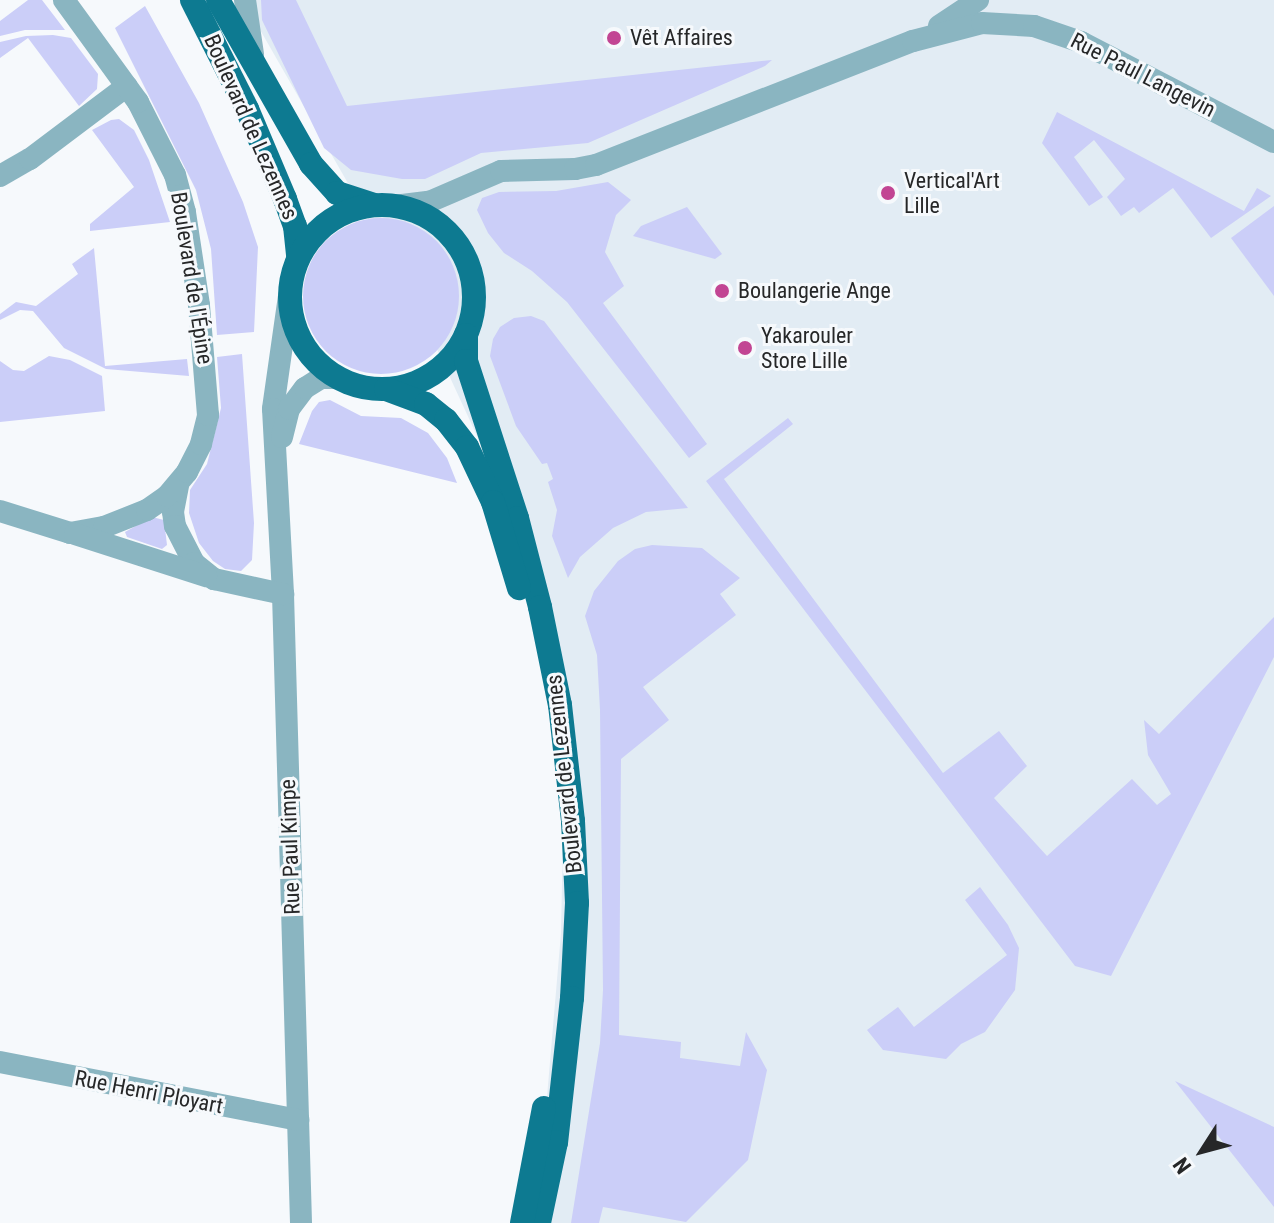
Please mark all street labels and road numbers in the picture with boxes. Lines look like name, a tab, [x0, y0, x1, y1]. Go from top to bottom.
street label: Rue Paul Langevin	[1066, 27, 1220, 123]
street label: Boulevard de Lezennes	[198, 30, 304, 224]
street label: Boulevard de l'Épine	[165, 190, 219, 366]
street label: Boulevard de Lezennes	[540, 673, 588, 875]
street label: Rue Paul Kimpe	[274, 779, 306, 915]
street label: Rue Henri Ployart	[73, 1065, 225, 1119]

